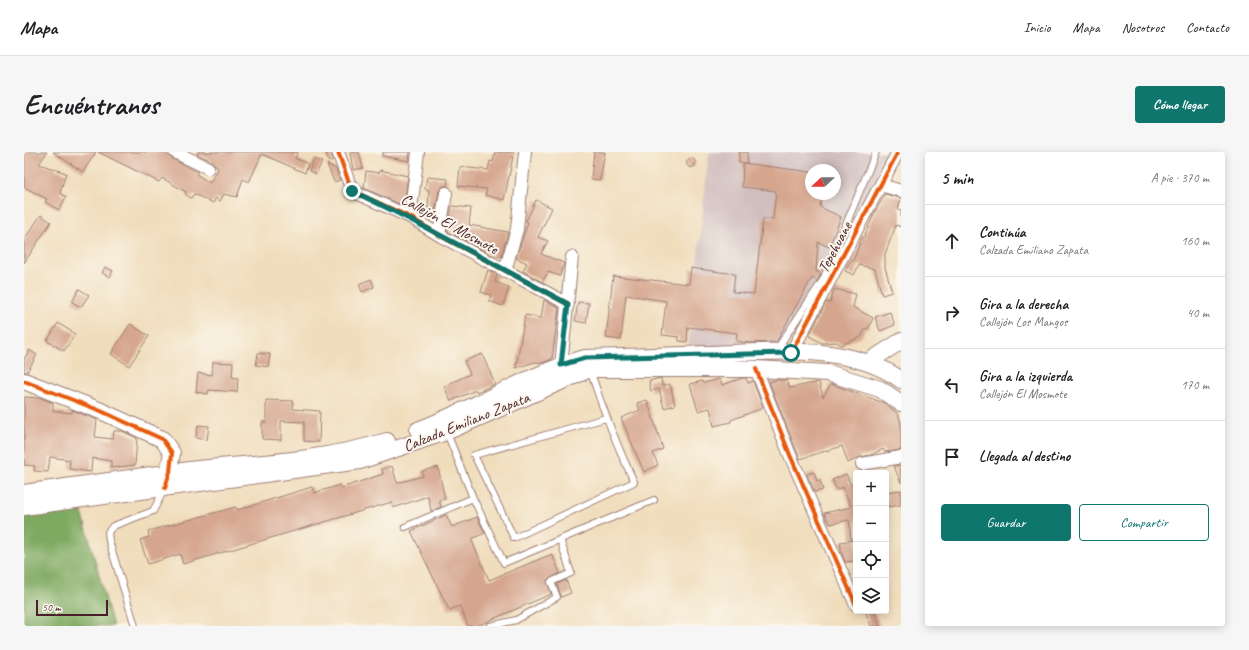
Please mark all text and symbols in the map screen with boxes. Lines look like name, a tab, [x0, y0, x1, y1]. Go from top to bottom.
text: Mapa	[20, 16, 57, 40]
text: Inicio	[1024, 19, 1051, 36]
text: Mapa	[1073, 19, 1100, 36]
text: Nosotros	[1122, 19, 1164, 36]
text: Contacto	[1186, 19, 1229, 36]
button: Cómo llegar	[1135, 86, 1225, 123]
text: Encuéntranos	[24, 87, 159, 122]
north arrow	[805, 164, 841, 200]
text: 5 min	[941, 168, 973, 189]
text: A pie · 370 m	[1151, 170, 1209, 186]
route end	[343, 182, 361, 200]
street label: Callejón El Mosmote	[397, 189, 503, 260]
street label: Tepehuane	[813, 217, 857, 276]
text: Continúa	[979, 223, 1026, 242]
icon: ahead	[941, 230, 963, 252]
text: 160 m	[1181, 233, 1209, 249]
text: Calzada Emiliano Zapata	[979, 242, 1088, 258]
text: Gira a la derecha	[979, 295, 1068, 314]
icon: right	[941, 302, 963, 324]
text: 40 m	[1187, 305, 1209, 321]
text: Callejón Los Mangos	[979, 314, 1067, 330]
route start	[782, 344, 800, 362]
text: Gira a la izquierda	[979, 367, 1072, 386]
icon: left	[941, 374, 963, 396]
text: 170 m	[1181, 377, 1209, 393]
text: Callejón El Mosmote	[979, 386, 1067, 402]
street label: Calzada Emiliano Zapata	[400, 387, 533, 456]
icon: arrive	[941, 446, 963, 468]
text: Llegada al destino	[979, 447, 1070, 466]
map controls	[853, 470, 889, 614]
button: +	[853, 470, 889, 506]
button: Guardar	[941, 504, 1071, 541]
button: Compartir	[1079, 504, 1209, 541]
button: −	[853, 506, 889, 542]
button: locate	[853, 542, 889, 578]
button: layers	[853, 578, 889, 614]
scale bar	[36, 598, 108, 617]
text: 50 m	[42, 600, 61, 614]

